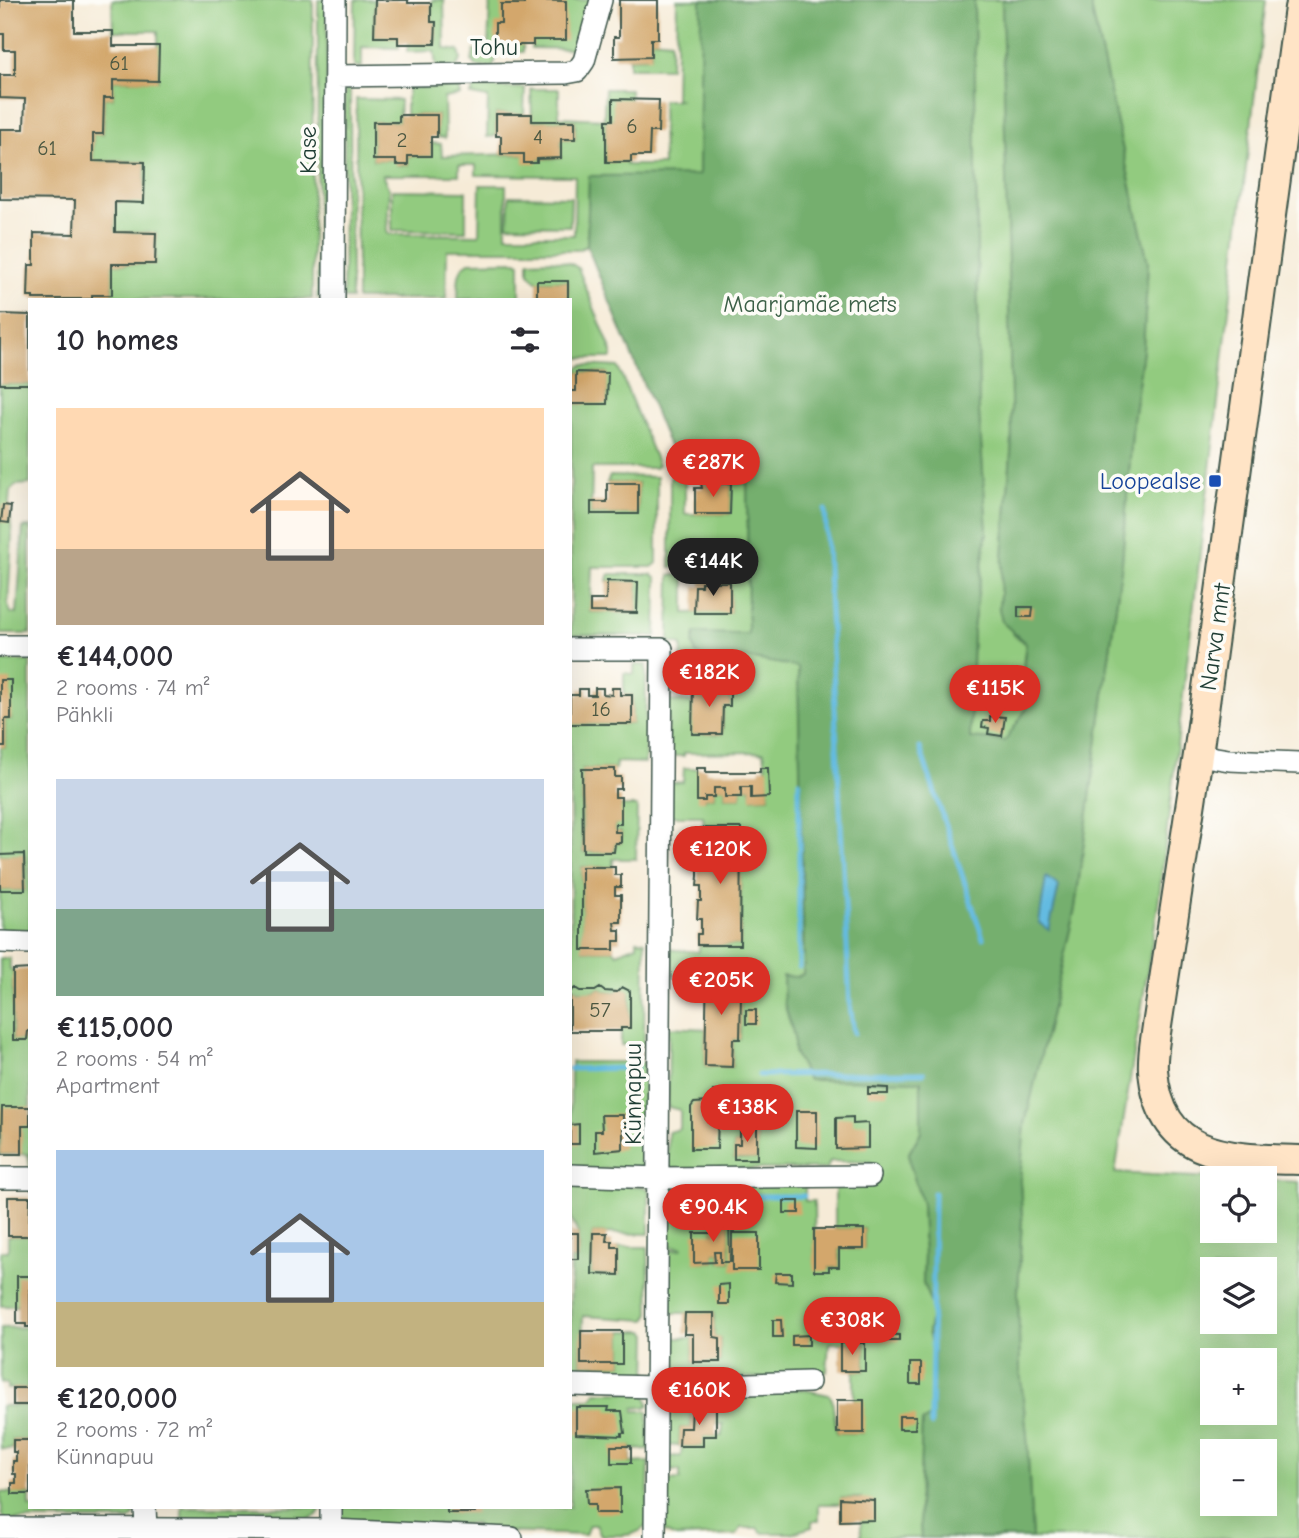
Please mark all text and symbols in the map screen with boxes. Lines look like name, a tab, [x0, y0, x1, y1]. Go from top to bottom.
street label: Tohu	[470, 33, 518, 61]
house number: 61	[109, 51, 129, 75]
house number: 6	[626, 114, 638, 138]
house number: 4	[533, 125, 543, 149]
street label: Kase	[294, 126, 322, 174]
house number: 2	[397, 128, 407, 152]
house number: 61	[37, 136, 57, 160]
park label: Maarjamäe mets	[723, 290, 897, 318]
icon: filters	[506, 321, 544, 359]
text: 10 homes	[56, 323, 178, 358]
pin: €287K	[664, 440, 762, 499]
text: €287K	[682, 448, 744, 475]
icon: home	[237, 453, 363, 579]
place label: Loopealse	[1100, 467, 1201, 495]
marker: Loopealse	[1207, 473, 1223, 489]
pin: €144K	[664, 538, 762, 598]
text: €144K	[683, 547, 743, 574]
street label: Narva mnt	[1194, 581, 1237, 692]
text: €144,000	[56, 639, 174, 674]
pin: €182K	[660, 650, 758, 709]
text: €182K	[678, 658, 740, 685]
pin: €115K	[946, 666, 1044, 725]
text: 2 rooms · 74 m²	[56, 674, 209, 701]
text: €115K	[965, 674, 1025, 701]
house number: 16	[591, 697, 611, 721]
text: Pähkli	[56, 701, 114, 728]
icon: home	[237, 824, 363, 950]
pin: €120K	[671, 826, 769, 886]
text: €120K	[689, 835, 751, 862]
pin: €205K	[672, 958, 770, 1017]
text: €205K	[688, 966, 754, 993]
house number: 57	[589, 998, 611, 1022]
text: €115,000	[56, 1010, 173, 1045]
street label: Künnapuu	[619, 1043, 647, 1145]
text: 2 rooms · 54 m²	[56, 1045, 213, 1072]
text: Apartment	[56, 1072, 159, 1099]
pin: €138K	[698, 1084, 796, 1144]
text: €138K	[717, 1093, 777, 1120]
map controls	[1200, 1166, 1277, 1516]
button: locate	[1200, 1166, 1277, 1243]
pin: €90.4K	[656, 1184, 770, 1244]
text: €90.4K	[679, 1193, 747, 1220]
icon: home	[237, 1195, 363, 1321]
button: layers	[1200, 1257, 1277, 1334]
pin: €308K	[803, 1298, 901, 1357]
text: €308K	[819, 1306, 885, 1333]
button: +	[1200, 1348, 1277, 1425]
pin: €160K	[650, 1368, 748, 1427]
text: €160K	[667, 1376, 731, 1403]
text: €120,000	[56, 1381, 178, 1416]
text: 2 rooms · 72 m²	[56, 1416, 212, 1443]
button: −	[1200, 1439, 1277, 1516]
text: Künnapuu	[56, 1443, 154, 1470]

